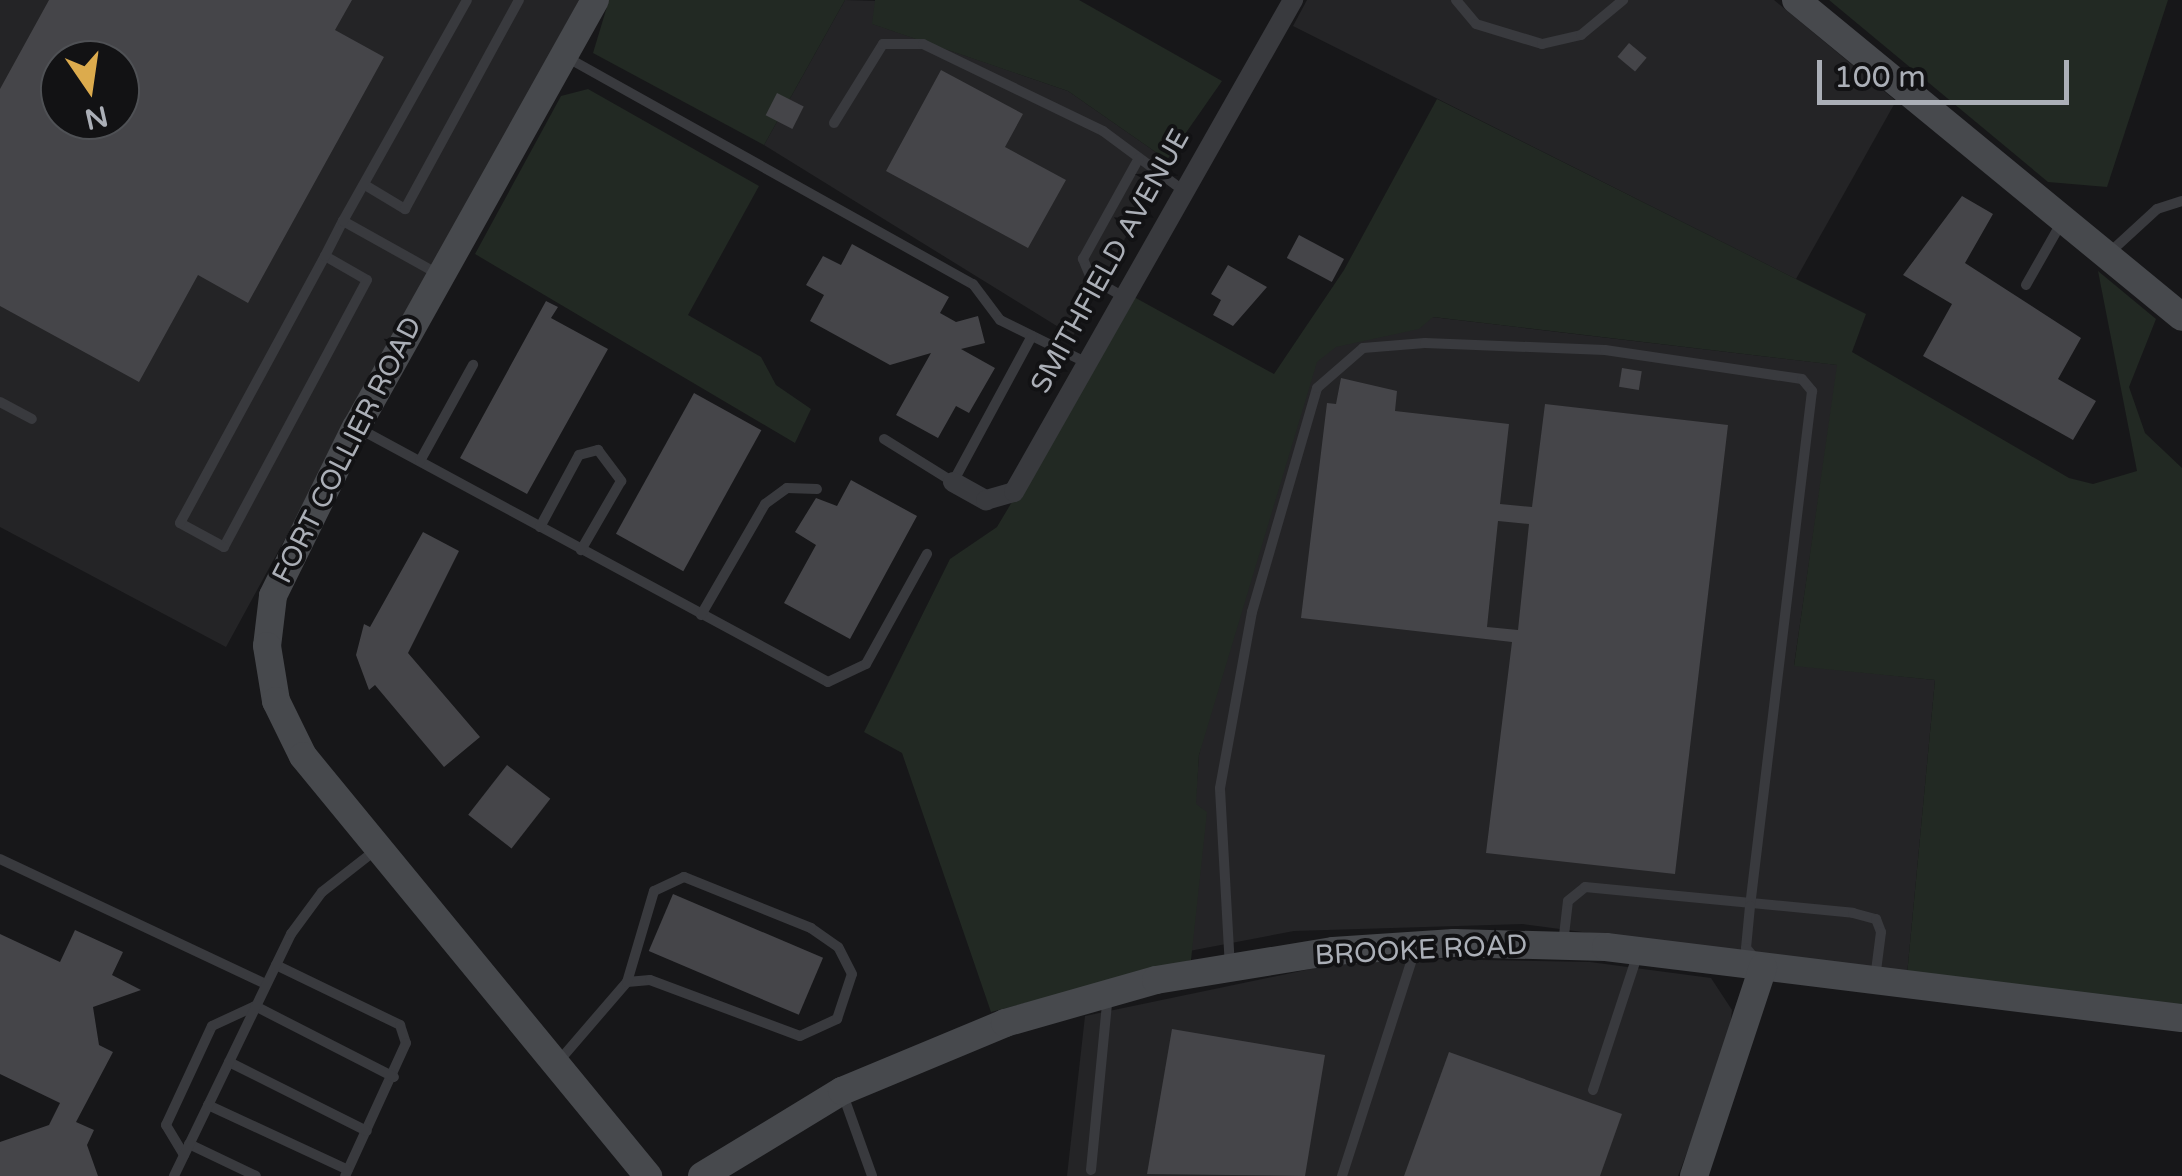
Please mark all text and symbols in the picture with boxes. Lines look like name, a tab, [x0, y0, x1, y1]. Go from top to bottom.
north arrow	[40, 40, 140, 140]
scale bar	[1822, 40, 2074, 102]
text: 100 m	[1834, 59, 1926, 96]
text: N	[82, 98, 111, 136]
street label: SMITHFIELD AVENUE	[1023, 123, 1197, 399]
street label: FORT COLLIER ROAD	[265, 311, 429, 589]
street label: BROOKE ROAD	[1314, 928, 1528, 972]

